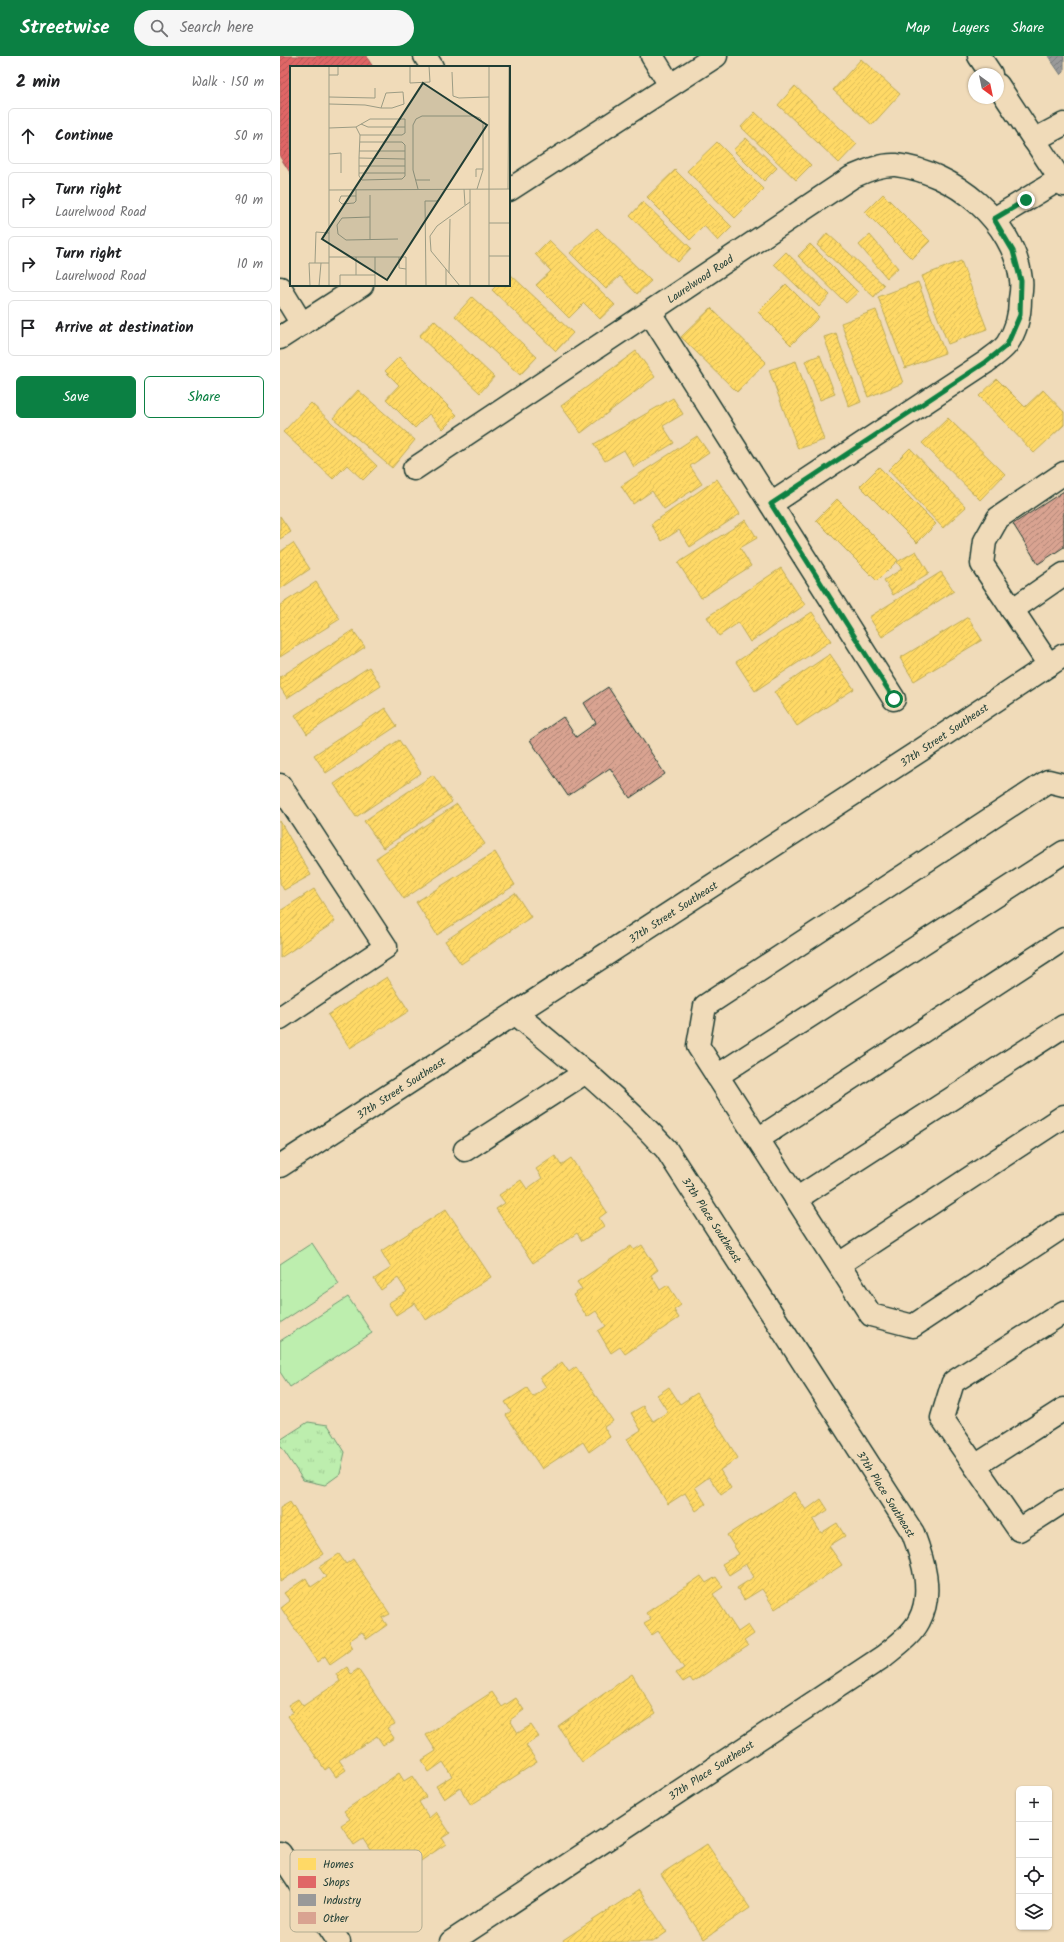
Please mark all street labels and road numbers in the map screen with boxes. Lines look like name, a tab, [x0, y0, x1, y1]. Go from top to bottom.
street label: Laurelwood Road	[664, 251, 738, 309]
street label: 37th Street Southeast	[897, 699, 993, 772]
street label: 37th Street Southeast	[625, 877, 722, 949]
street label: 37th Street Southeast	[353, 1053, 450, 1125]
street label: 37th Place Southeast	[677, 1174, 746, 1268]
street label: 37th Place Southeast	[851, 1448, 919, 1542]
street label: 37th Place Southeast	[665, 1736, 759, 1805]

